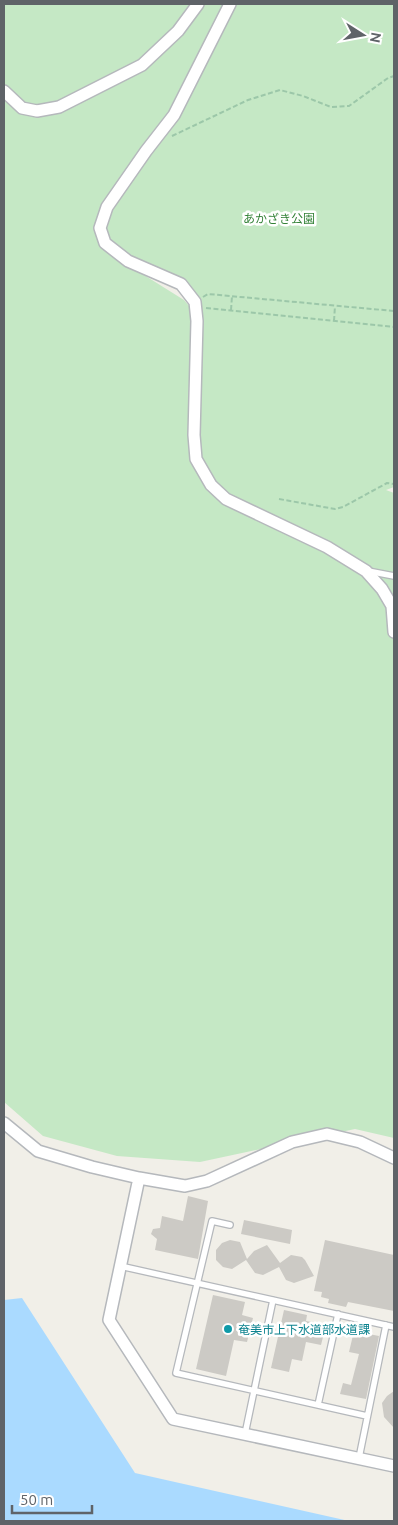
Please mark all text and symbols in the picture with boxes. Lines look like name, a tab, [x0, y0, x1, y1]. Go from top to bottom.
north arrow	[338, 10, 388, 60]
text: N	[367, 31, 385, 44]
park label: あかざき公園	[243, 212, 315, 225]
marker: 奄美市上下水道部水道課	[222, 1323, 234, 1335]
place label: 奄美市上下水道部水道課	[238, 1323, 370, 1336]
scale bar	[12, 1482, 92, 1514]
text: 50 m	[20, 1491, 53, 1508]

